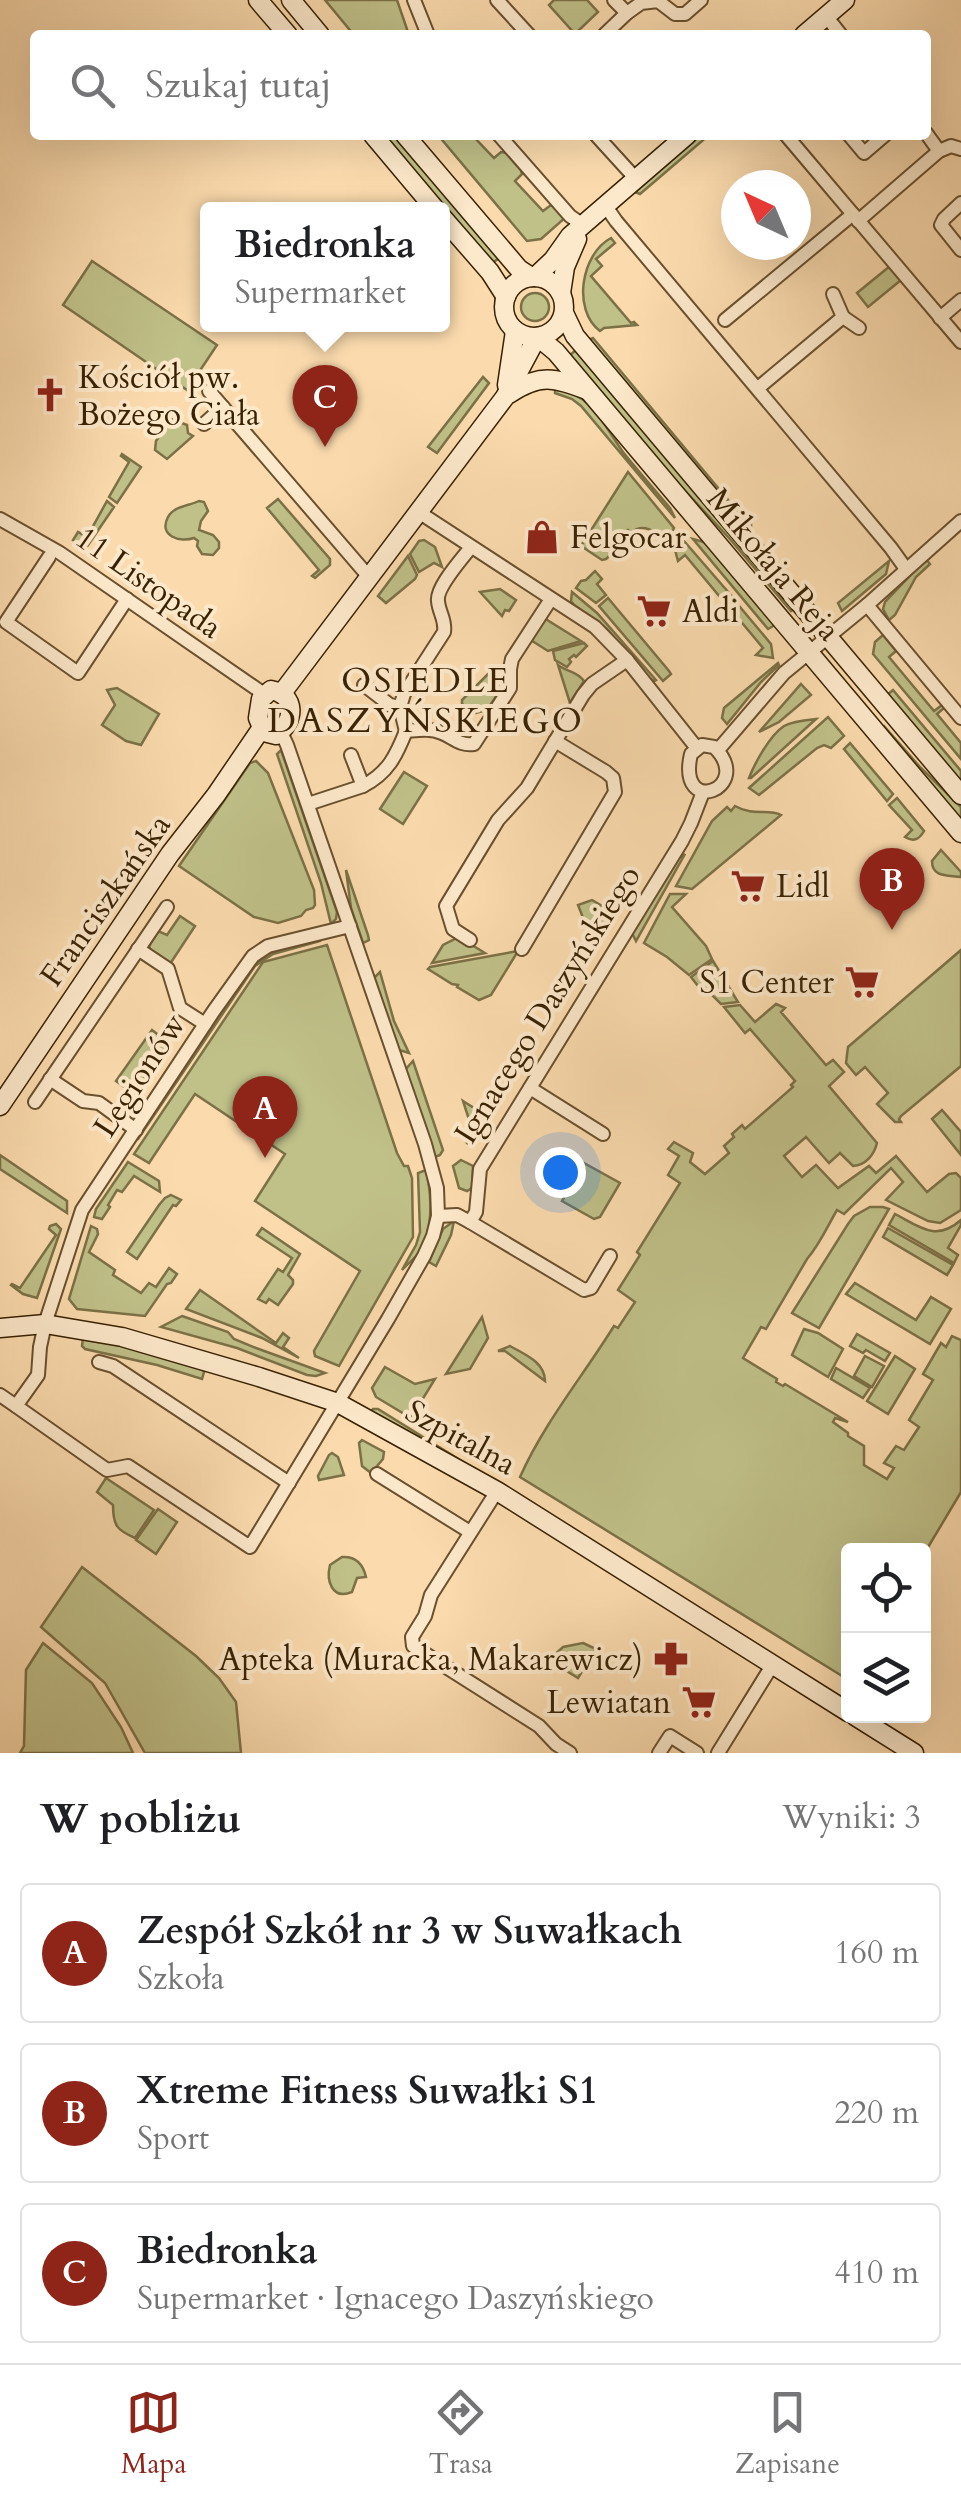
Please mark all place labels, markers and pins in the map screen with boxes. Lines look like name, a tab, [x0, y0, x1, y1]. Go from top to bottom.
place label: Kościół pw. Bożego Ciała	[78, 356, 260, 437]
pin: C	[292, 364, 358, 447]
church icon: Kościół pw. Bożego Ciała	[31, 376, 69, 414]
place label: Felgocar	[570, 516, 687, 560]
shop icon: Felgocar	[523, 518, 561, 556]
place label: Aldi	[682, 590, 739, 634]
supermarket icon: Aldi	[635, 592, 673, 630]
pin: B	[860, 848, 924, 930]
place label: Lidl	[776, 865, 830, 909]
supermarket icon: Lidl	[729, 867, 767, 905]
place label: S1 Center	[699, 961, 834, 1005]
supermarket icon: S1 Center	[843, 963, 881, 1001]
pin: A	[232, 1076, 298, 1158]
place label: Apteka (Muracka, Makarewicz)	[219, 1638, 643, 1682]
pharmacy icon: Apteka (Muracka, Makarewicz)	[652, 1640, 690, 1678]
place label: Lewiatan	[547, 1681, 671, 1725]
supermarket icon: Lewiatan	[680, 1683, 718, 1721]

